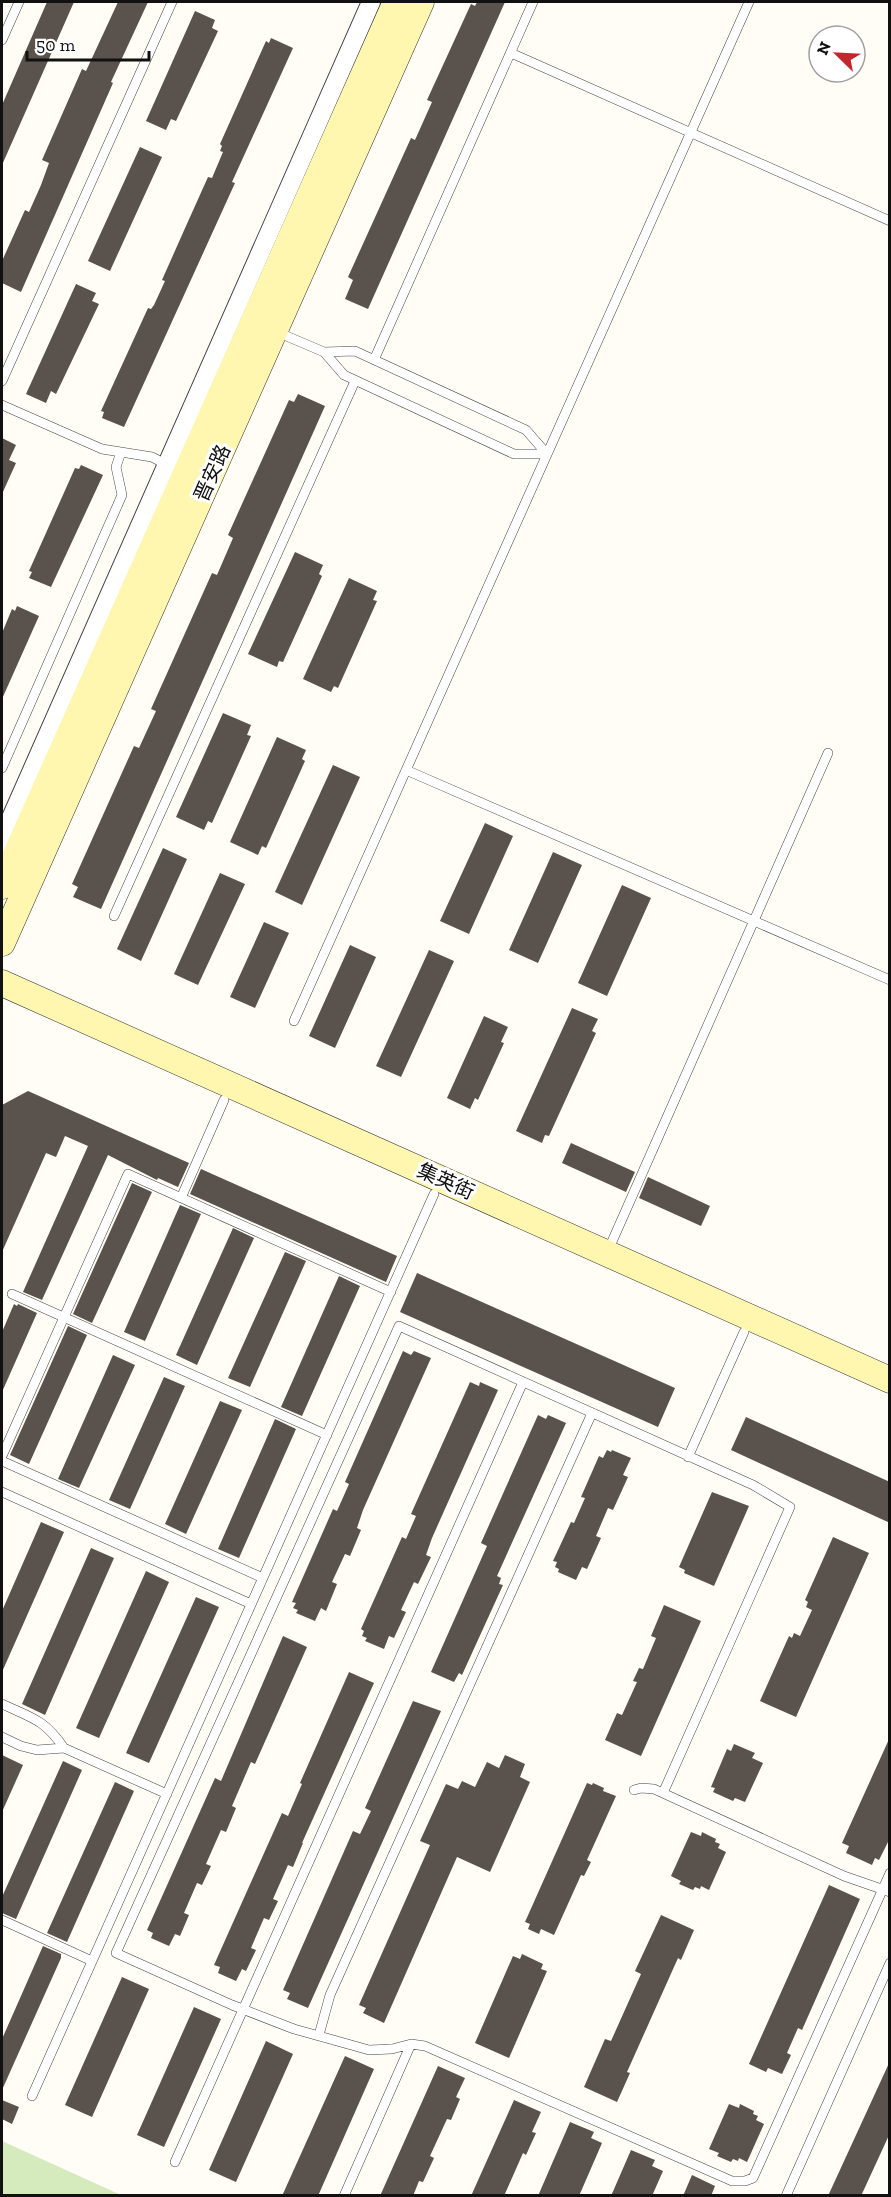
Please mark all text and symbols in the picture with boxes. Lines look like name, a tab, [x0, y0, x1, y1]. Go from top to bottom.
scale bar	[27, 24, 148, 62]
north arrow	[807, 24, 867, 84]
text: 50 m	[36, 34, 76, 56]
text: N	[813, 39, 835, 58]
street label: 晋安路	[189, 441, 235, 505]
street label: 集英街	[414, 1158, 478, 1204]

